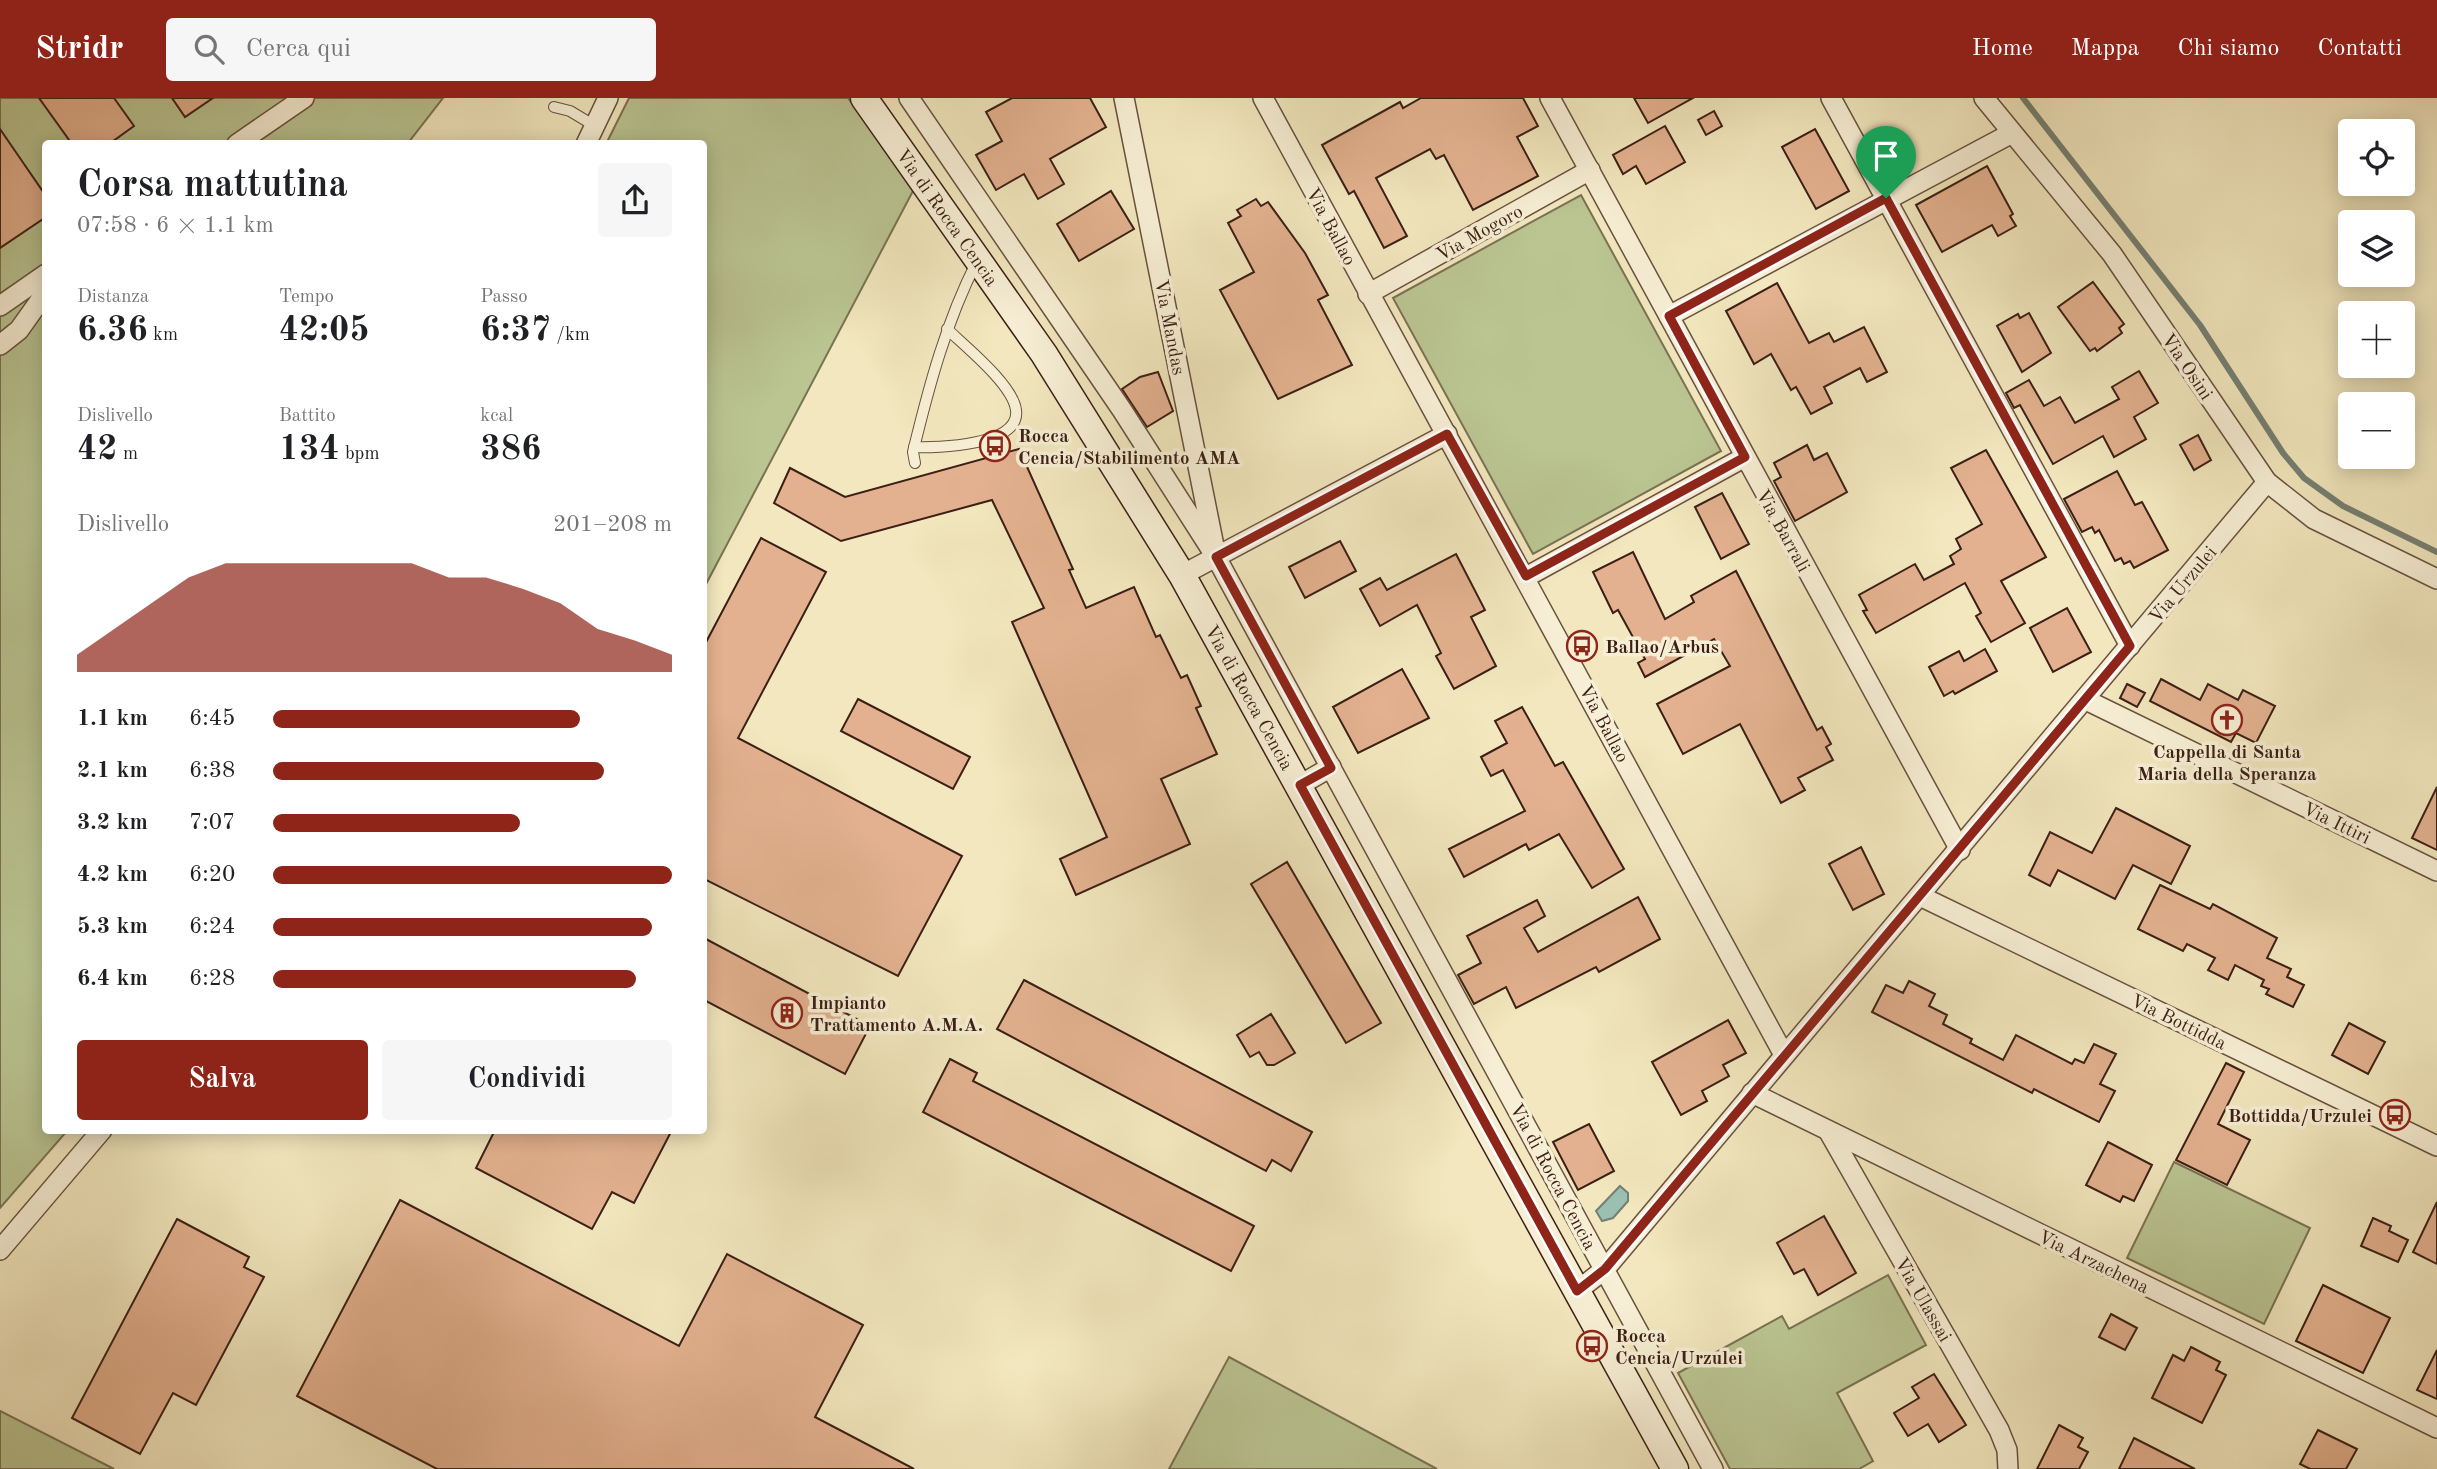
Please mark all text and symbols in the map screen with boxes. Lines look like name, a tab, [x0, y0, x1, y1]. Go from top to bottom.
search box	[166, 18, 656, 81]
icon: search	[190, 30, 228, 68]
text: Stridr	[35, 33, 124, 66]
text: Cerca qui	[246, 36, 351, 62]
text: Home	[1972, 37, 2033, 61]
text: Mappa	[2071, 37, 2139, 61]
text: Chi siamo	[2177, 37, 2280, 61]
text: Contatti	[2318, 37, 2402, 61]
map controls	[2338, 119, 2415, 469]
button: locate	[2338, 119, 2415, 196]
pin	[1856, 126, 1916, 198]
icon: arrive	[1867, 137, 1905, 175]
street label: Via di Rocca Cencia	[891, 146, 1001, 291]
button: share	[598, 163, 672, 237]
text: Corsa mattutina	[77, 167, 348, 205]
street label: Via Ballao	[1301, 185, 1358, 269]
street label: Via Mogoro	[1434, 203, 1527, 266]
button: layers	[2338, 210, 2415, 287]
text: 07:58 · 6 × 1.1 km	[77, 214, 274, 237]
street label: Via Mandas	[1150, 278, 1187, 377]
text: Distanza	[77, 288, 149, 307]
text: Tempo	[279, 288, 334, 307]
text: Passo	[480, 288, 528, 307]
button: +	[2338, 301, 2415, 378]
text: 6.36	[77, 313, 148, 348]
text: 42:05	[279, 313, 370, 348]
text: 6:37	[480, 313, 551, 348]
text: km	[148, 326, 178, 345]
text: /km	[551, 326, 590, 345]
street label: Via Osini	[2157, 331, 2215, 404]
button: −	[2338, 392, 2415, 469]
text: Dislivello	[77, 407, 153, 426]
text: Battito	[279, 407, 336, 426]
text: kcal	[480, 407, 513, 426]
place label: Rocca Cencia/Stabilimento AMA	[1018, 428, 1240, 469]
bus stop icon: Rocca Cencia/Stabilimento AMA	[978, 429, 1012, 463]
text: 42	[77, 432, 118, 467]
text: 134	[279, 432, 340, 467]
text: 386	[480, 432, 541, 467]
text: m	[118, 445, 138, 464]
text: bpm	[340, 445, 380, 464]
street label: Via Barrali	[1751, 487, 1812, 576]
text: Dislivello	[77, 513, 169, 536]
text: 201–208 m	[553, 513, 672, 536]
street label: Via Urzulei	[2146, 544, 2221, 628]
street label: Via di Rocca Cencia	[1200, 622, 1296, 775]
bus stop icon: Ballao/Arbus	[1565, 629, 1599, 663]
place label: Ballao/Arbus	[1605, 639, 1719, 658]
street label: Via Ballao	[1574, 682, 1631, 766]
church icon: Cappella di Santa Maria della Speranza	[2210, 703, 2244, 737]
text: 1.1 km	[77, 707, 148, 730]
text: 6:45	[189, 707, 235, 730]
place label: Cappella di Santa Maria della Speranza	[2137, 744, 2317, 785]
text: 2.1 km	[77, 759, 148, 782]
text: 6:38	[189, 759, 235, 782]
street label: Via Ittiri	[2299, 800, 2373, 849]
text: 3.2 km	[77, 811, 148, 834]
text: 7:07	[189, 811, 235, 834]
text: 4.2 km	[77, 863, 148, 886]
text: 6:20	[189, 863, 235, 886]
text: 5.3 km	[77, 915, 148, 938]
text: 6:24	[189, 915, 235, 938]
text: 6.4 km	[77, 967, 148, 990]
text: 6:28	[189, 967, 235, 990]
street label: Via Bottidda	[2127, 992, 2229, 1055]
place label: Impianto Trattamento A.M.A.	[810, 995, 983, 1036]
building icon: Impianto Trattamento A.M.A.	[770, 996, 804, 1030]
button: Salva	[77, 1040, 368, 1120]
button: Condividi	[382, 1040, 672, 1120]
bus stop icon: Bottidda/Urzulei	[2378, 1098, 2412, 1132]
street label: Via di Rocca Cencia	[1505, 1101, 1599, 1254]
place label: Bottidda/Urzulei	[2228, 1108, 2372, 1127]
street label: Via Arzachena	[2034, 1228, 2152, 1299]
street label: Via Ulassai	[1890, 1255, 1954, 1346]
place label: Rocca Cencia/Urzulei	[1615, 1328, 1743, 1369]
bus stop icon: Rocca Cencia/Urzulei	[1575, 1329, 1609, 1363]

